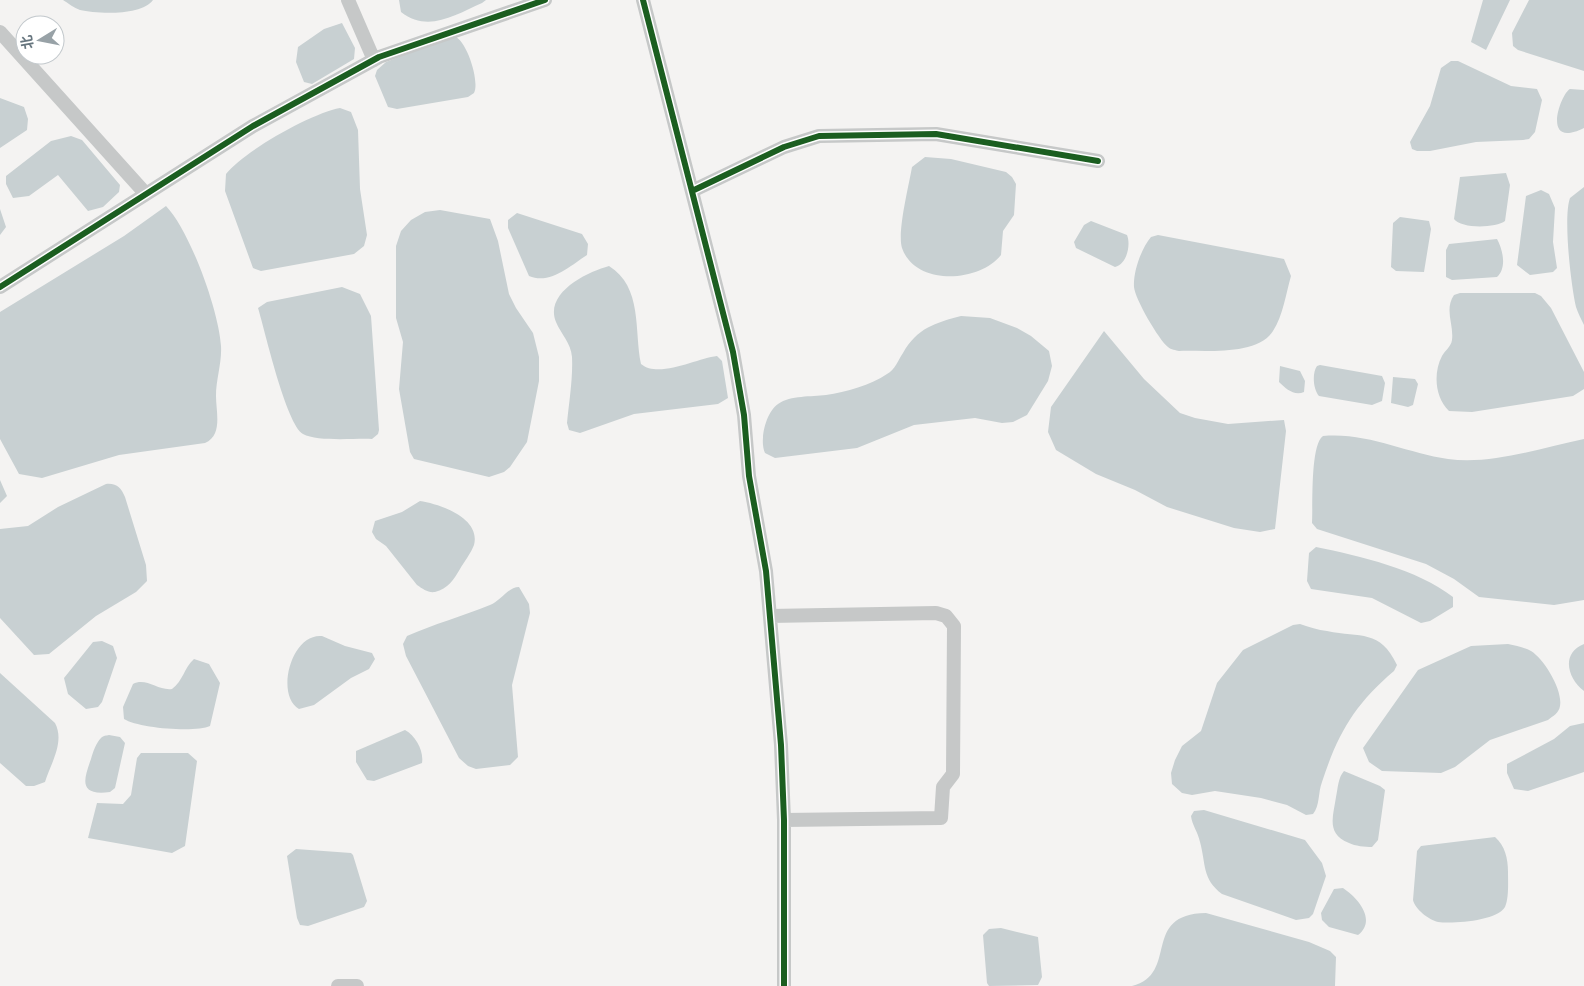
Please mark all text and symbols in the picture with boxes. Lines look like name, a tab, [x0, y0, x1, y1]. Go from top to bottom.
north arrow	[15, 15, 65, 65]
text: 北	[17, 34, 37, 51]

